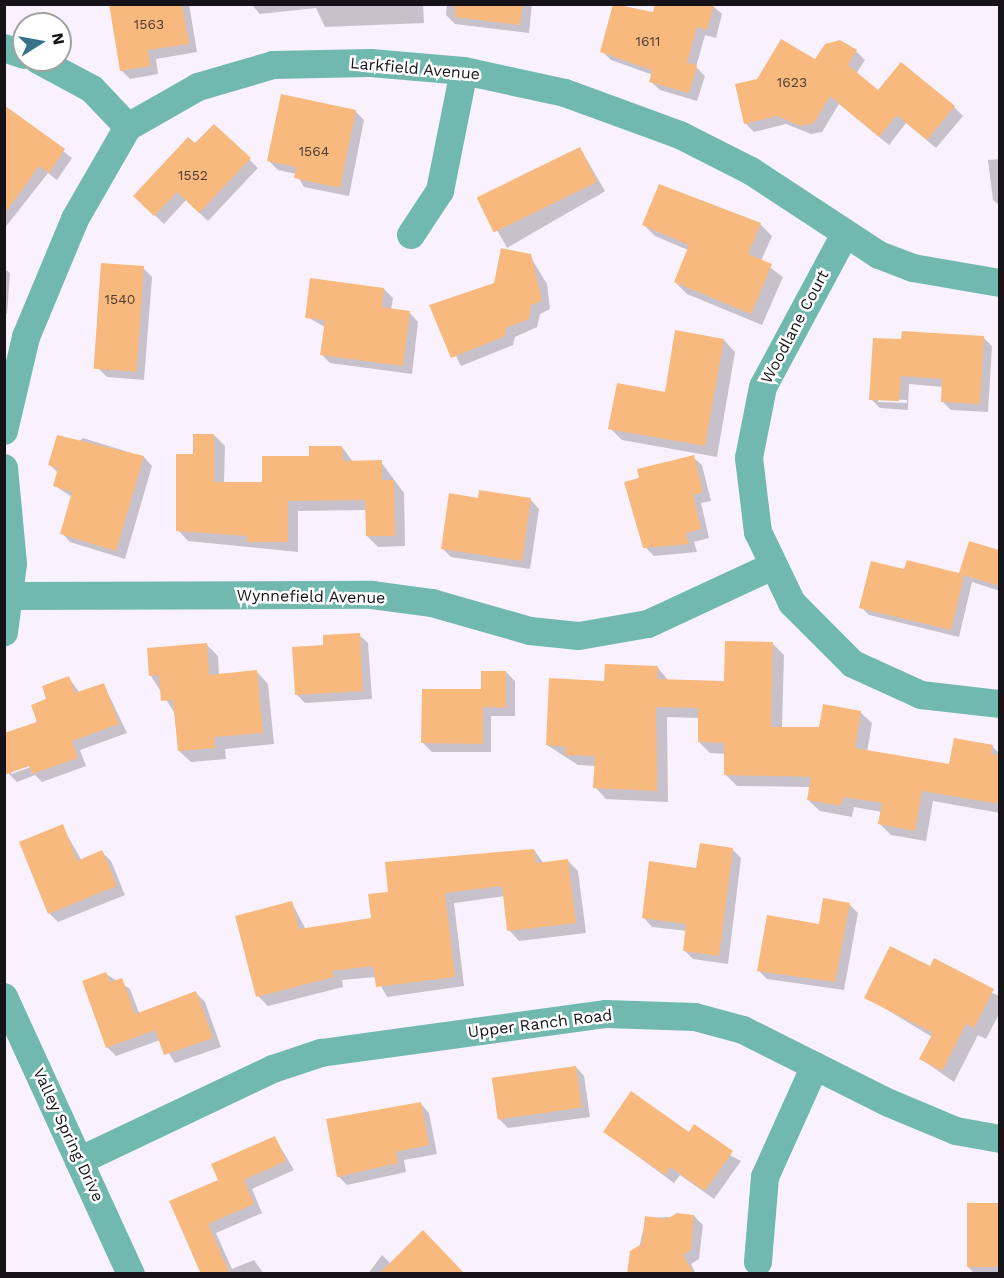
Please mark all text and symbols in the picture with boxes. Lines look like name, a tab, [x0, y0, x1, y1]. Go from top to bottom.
north arrow	[12, 12, 72, 72]
house number: 1563	[134, 16, 164, 32]
text: N	[48, 31, 69, 46]
house number: 1611	[636, 33, 660, 49]
street label: Larkfield Avenue	[349, 54, 481, 84]
house number: 1623	[777, 74, 807, 90]
house number: 1564	[299, 143, 329, 159]
house number: 1552	[178, 167, 208, 183]
street label: Woodlane Court	[757, 267, 833, 387]
house number: 1540	[105, 291, 135, 307]
street label: Wynnefield Avenue	[236, 586, 386, 608]
street label: Upper Ranch Road	[467, 1006, 613, 1042]
street label: Valley Spring Drive	[29, 1065, 107, 1205]

